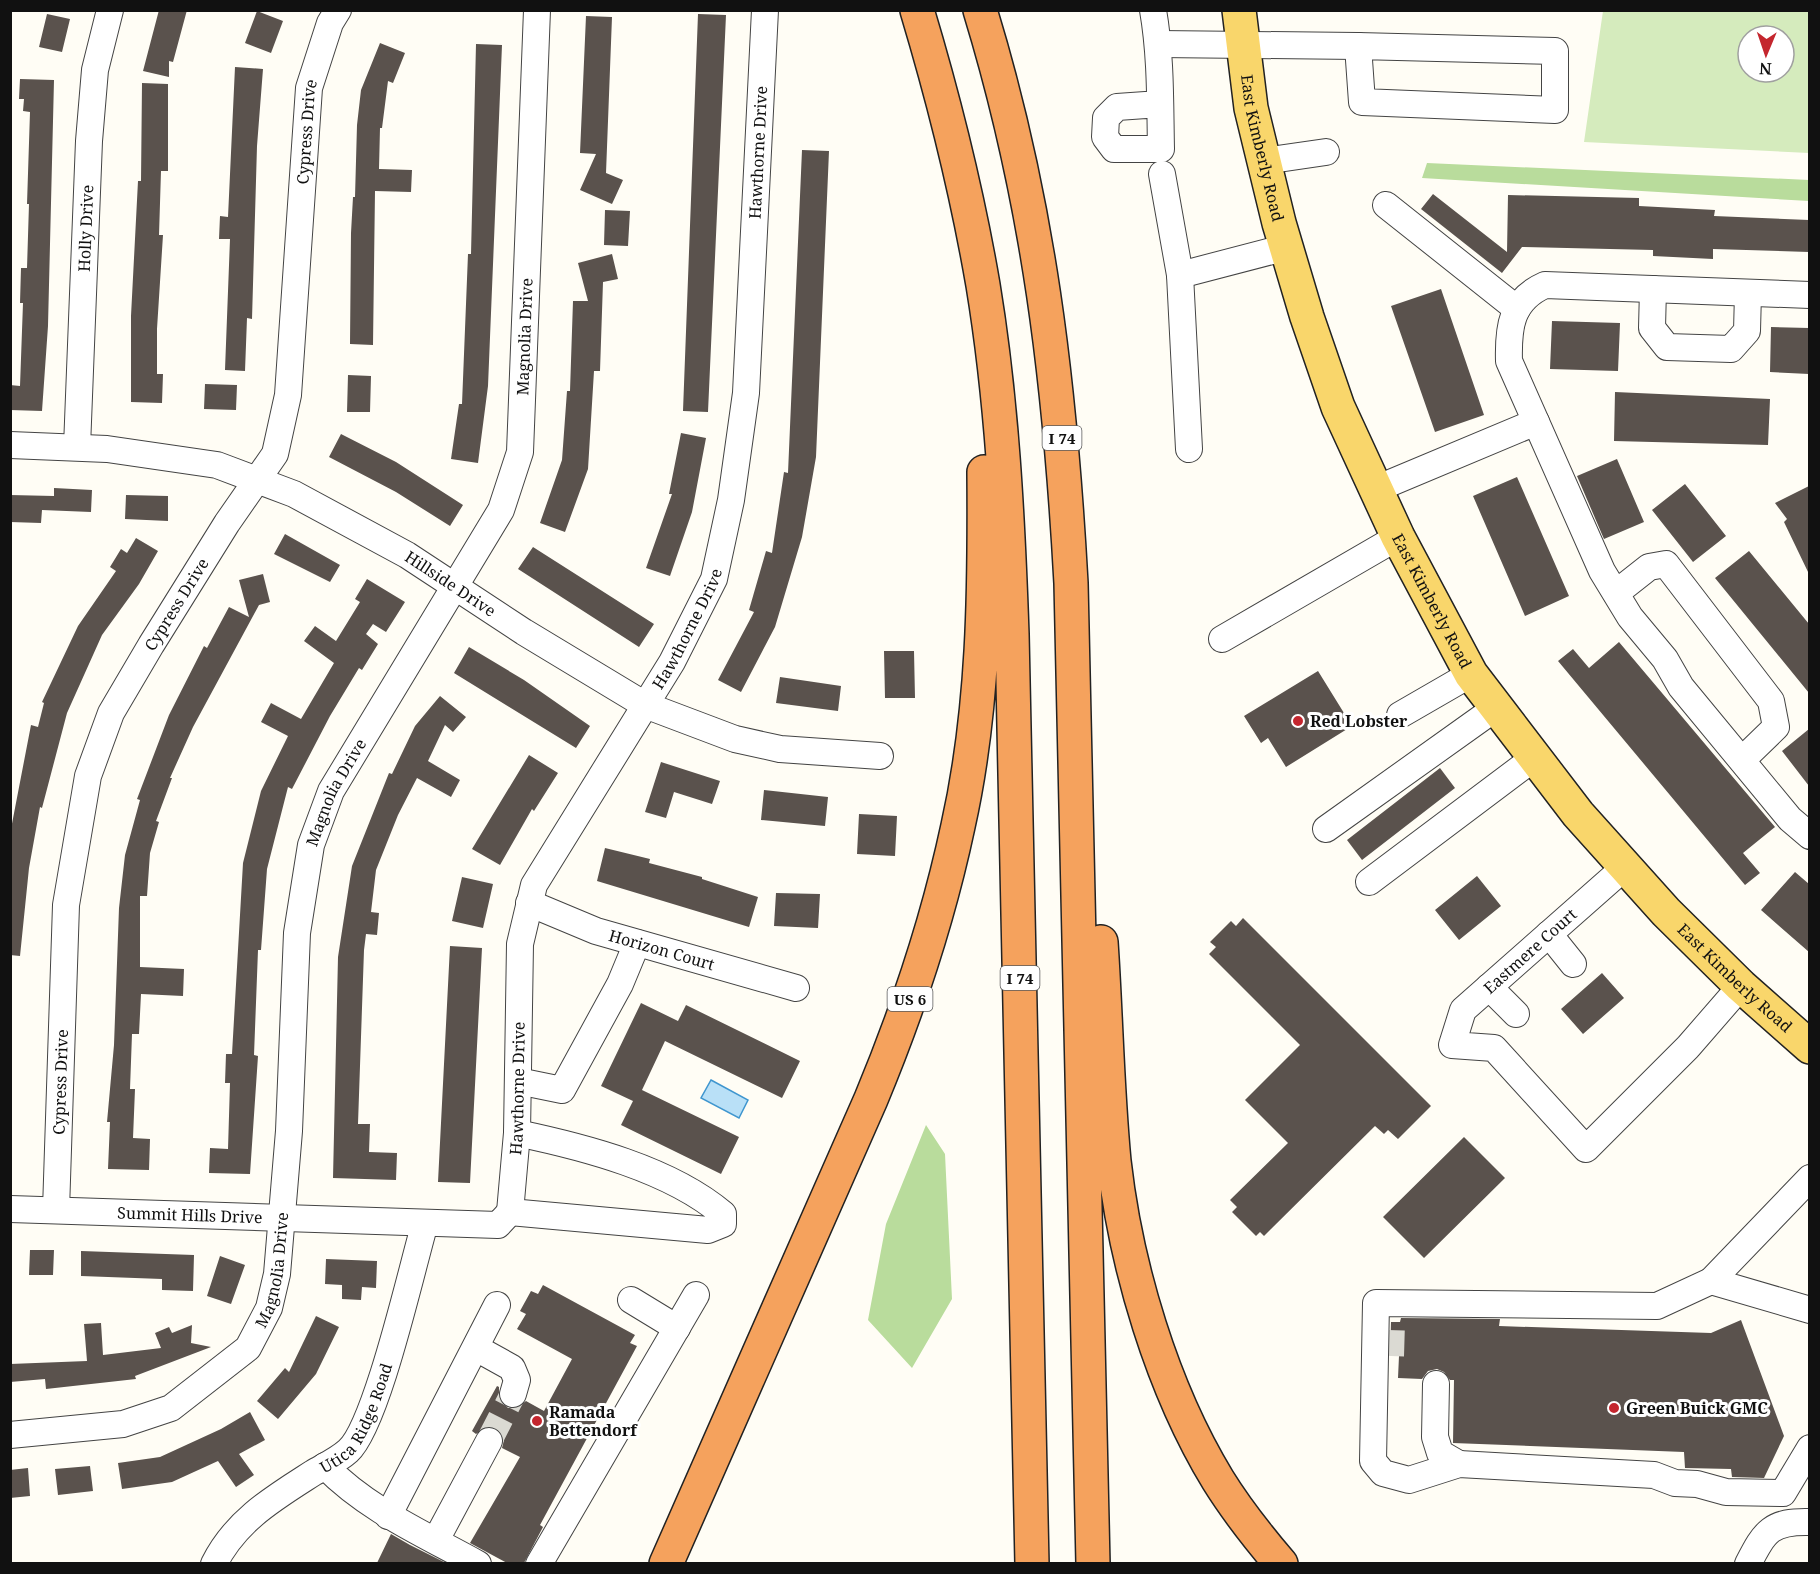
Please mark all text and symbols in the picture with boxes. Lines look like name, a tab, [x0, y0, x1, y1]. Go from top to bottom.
north arrow	[1736, 24, 1796, 84]
text: N	[1758, 58, 1772, 80]
street label: East Kimberly Road	[1236, 73, 1289, 224]
street label: Cypress Drive	[291, 76, 322, 185]
street label: Hawthorne Drive	[744, 85, 772, 220]
street label: Holly Drive	[73, 184, 98, 272]
street label: Magnolia Drive	[511, 278, 538, 396]
road number: I 74	[1042, 426, 1082, 450]
street label: East Kimberly Road	[1387, 530, 1477, 673]
street label: Hillside Drive	[401, 546, 500, 622]
street label: Cypress Drive	[139, 554, 214, 655]
street label: Hawthorne Drive	[647, 567, 727, 693]
place label: Red Lobster	[1310, 710, 1408, 732]
marker: Red Lobster	[1291, 714, 1305, 728]
street label: Magnolia Drive	[301, 734, 371, 849]
street label: Eastmere Court	[1479, 903, 1582, 999]
street label: East Kimberly Road	[1673, 918, 1797, 1037]
street label: Horizon Court	[606, 924, 718, 975]
road number: I 74	[1000, 966, 1040, 990]
road number: US 6	[888, 987, 932, 1011]
street label: Hawthorne Drive	[504, 1021, 530, 1156]
street label: Cypress Drive	[47, 1029, 73, 1135]
street label: Summit Hills Drive	[117, 1202, 263, 1228]
street label: Magnolia Drive	[250, 1211, 293, 1331]
street label: Utica Ridge Road	[316, 1360, 397, 1478]
place label: Green Buick GMC	[1626, 1397, 1768, 1419]
place label: Ramada Bettendorf	[549, 1401, 638, 1441]
marker: Green Buick GMC	[1607, 1401, 1621, 1415]
marker: Ramada Bettendorf	[530, 1414, 544, 1428]

